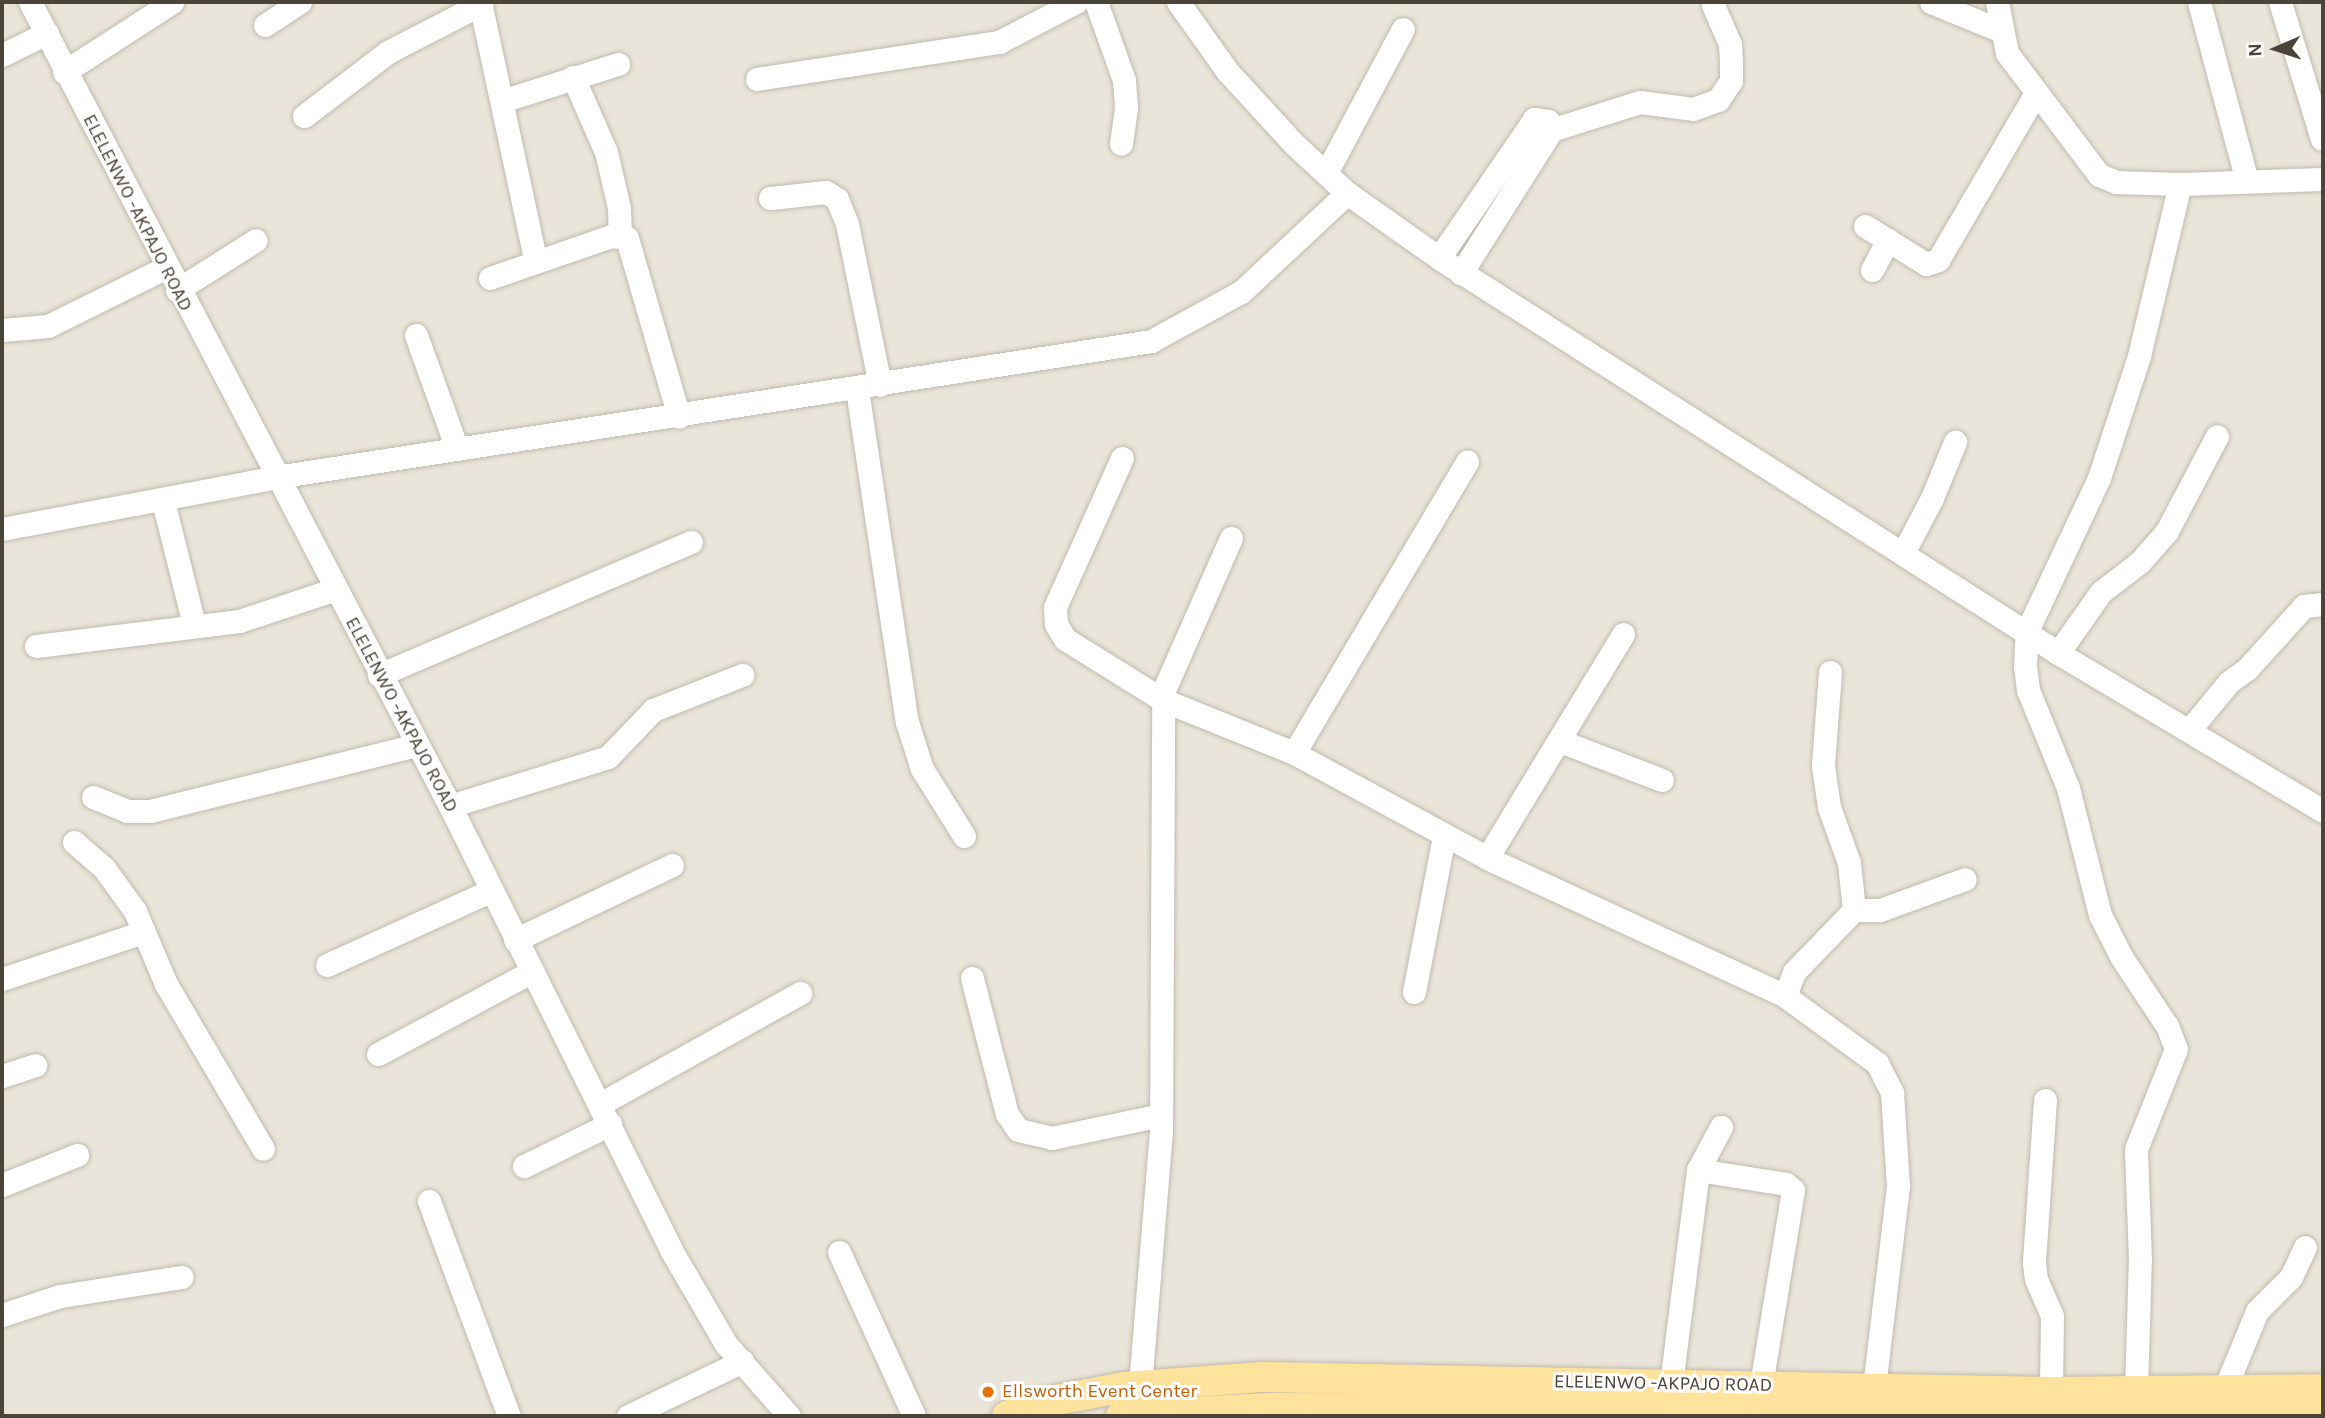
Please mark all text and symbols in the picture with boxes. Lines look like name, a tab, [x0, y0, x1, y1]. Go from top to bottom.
north arrow	[2241, 14, 2311, 84]
text: N	[2244, 43, 2266, 57]
street label: ELELENWO -AKPAJO ROAD	[77, 111, 197, 315]
street label: ELELENWO -AKPAJO ROAD	[340, 613, 462, 817]
street label: ELELENWO -AKPAJO ROAD	[1554, 1371, 1772, 1397]
place label: Ellsworth Event Center	[1002, 1381, 1197, 1403]
marker: Ellsworth Event Center	[980, 1384, 996, 1400]

